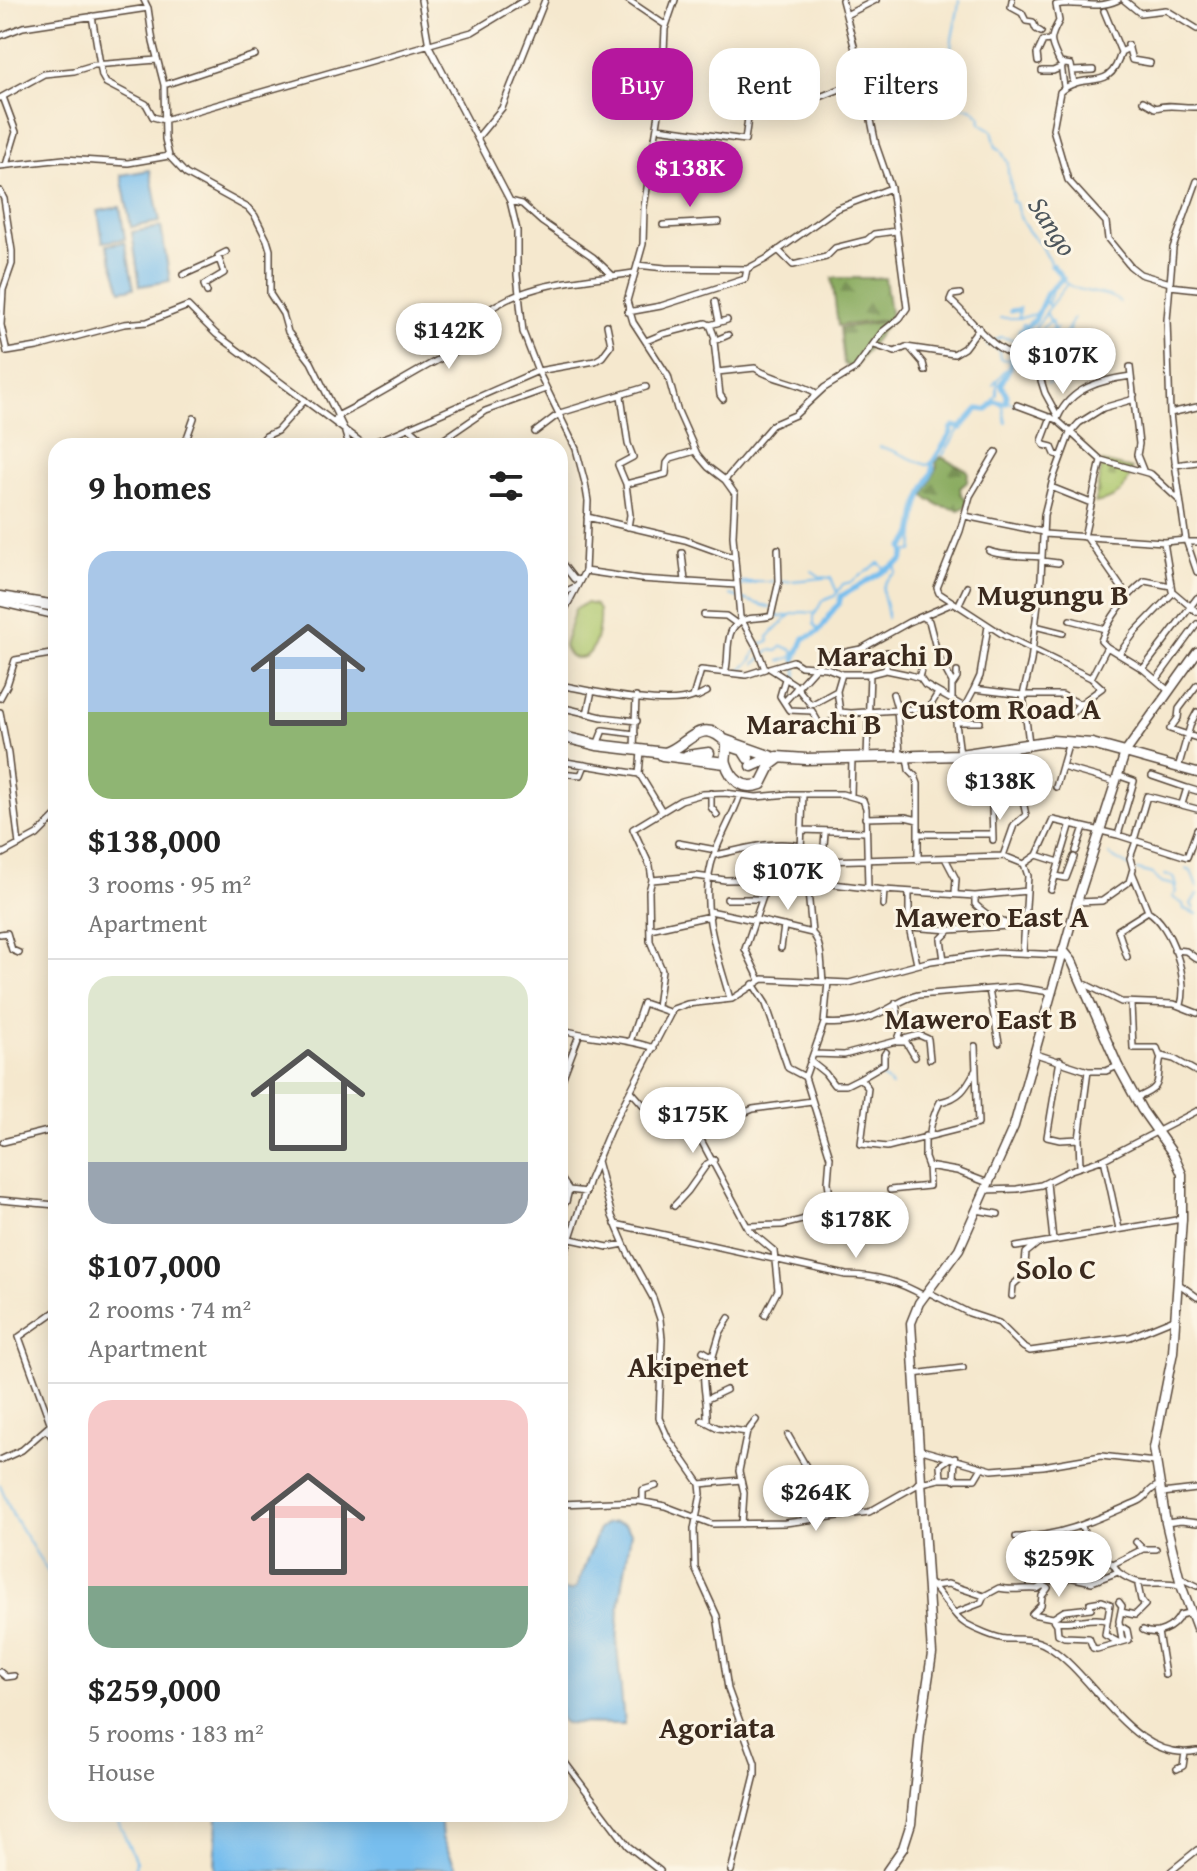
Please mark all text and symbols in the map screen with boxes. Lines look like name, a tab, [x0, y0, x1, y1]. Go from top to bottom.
chip: Buy	[592, 48, 693, 120]
chip: Rent	[709, 48, 820, 120]
chip: Filters	[836, 48, 967, 120]
pin: $138K	[634, 141, 746, 209]
text: $138K	[655, 147, 725, 186]
water label: Sango	[1019, 188, 1088, 264]
pin: $142K	[393, 303, 505, 371]
text: $142K	[414, 309, 484, 348]
pin: $107K	[1007, 328, 1119, 396]
text: $107K	[1028, 334, 1098, 373]
text: 9 homes	[88, 462, 212, 511]
icon: filters	[484, 464, 528, 508]
district label: Mugungu B	[977, 572, 1129, 616]
icon: home	[236, 603, 380, 747]
district label: Marachi D	[817, 633, 953, 677]
district label: Custom Road A	[901, 686, 1101, 730]
district label: Marachi B	[746, 701, 882, 745]
pin: $138K	[944, 754, 1056, 822]
text: $138K	[965, 760, 1035, 799]
text: $138,000	[88, 815, 221, 864]
pin: $107K	[732, 844, 844, 912]
text: $107K	[753, 850, 823, 889]
text: 3 rooms · 95 m²	[88, 864, 251, 903]
district label: Mawero East A	[895, 894, 1089, 938]
text: Apartment	[88, 903, 207, 942]
district label: Mawero East B	[884, 996, 1078, 1040]
icon: home	[236, 1028, 380, 1172]
pin: $175K	[637, 1087, 749, 1155]
text: $175K	[658, 1093, 728, 1132]
pin: $178K	[800, 1192, 912, 1260]
text: $178K	[821, 1198, 891, 1237]
text: $107,000	[88, 1240, 221, 1289]
district label: Solo C	[1016, 1246, 1096, 1290]
text: 2 rooms · 74 m²	[88, 1289, 251, 1328]
text: Apartment	[88, 1328, 207, 1367]
district label: Akipenet	[627, 1344, 749, 1388]
icon: home	[236, 1452, 380, 1596]
pin: $264K	[760, 1465, 872, 1533]
text: $264K	[781, 1471, 851, 1510]
pin: $259K	[1003, 1531, 1115, 1599]
text: $259K	[1024, 1537, 1094, 1576]
text: $259,000	[88, 1664, 221, 1713]
district label: Agoriata	[659, 1705, 776, 1749]
text: 5 rooms · 183 m²	[88, 1713, 264, 1752]
text: House	[88, 1752, 155, 1791]

